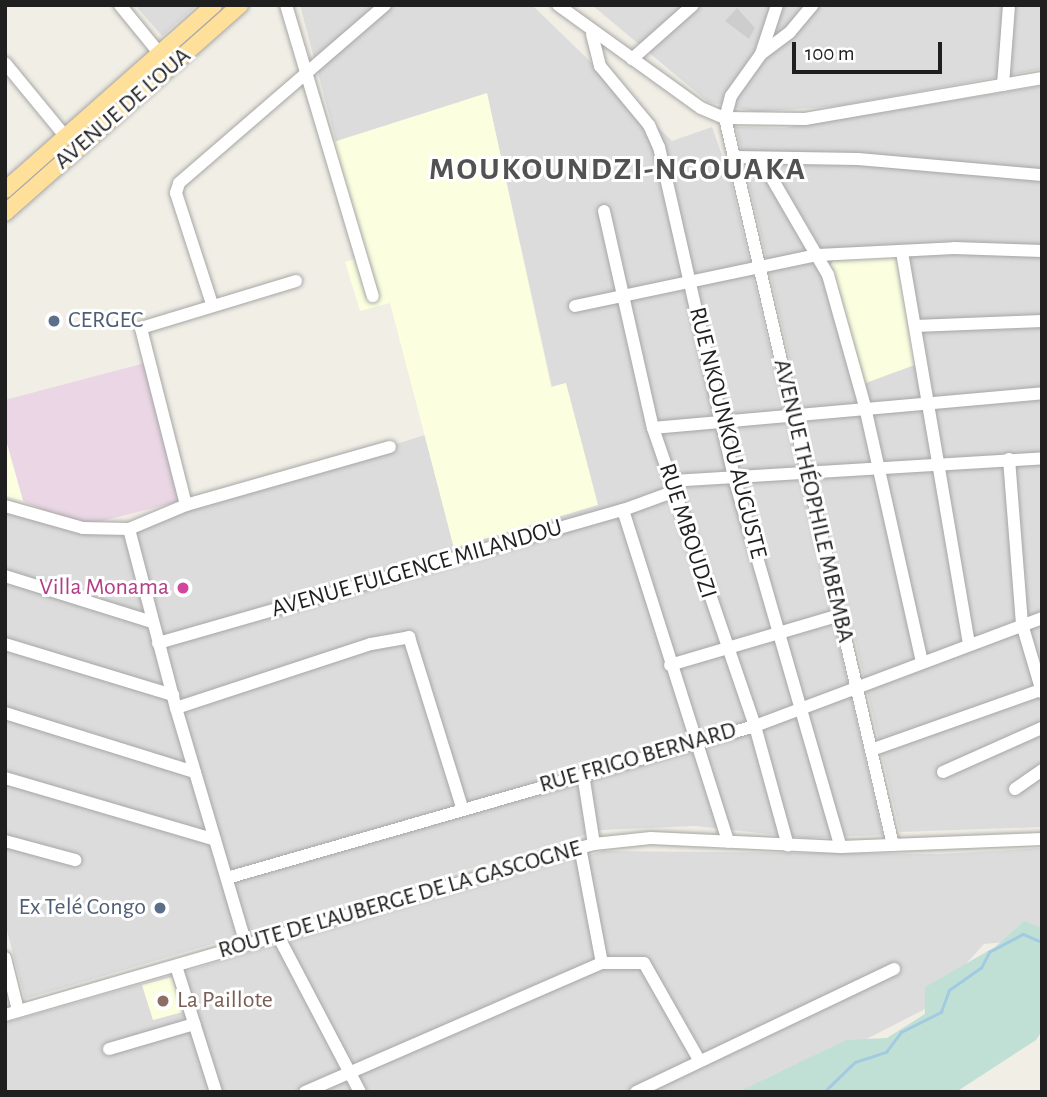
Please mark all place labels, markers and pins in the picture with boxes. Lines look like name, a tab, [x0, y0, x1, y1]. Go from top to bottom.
place label: CERGEC	[68, 307, 143, 335]
marker: CERGEC	[46, 313, 62, 329]
place label: Villa Monama	[39, 574, 169, 602]
marker: Villa Monama	[175, 580, 191, 596]
place label: Ex Telé Congo	[18, 894, 146, 922]
marker: Ex Telé Congo	[152, 900, 168, 916]
place label: La Paillote	[177, 987, 273, 1015]
marker: La Paillote	[155, 993, 171, 1009]

